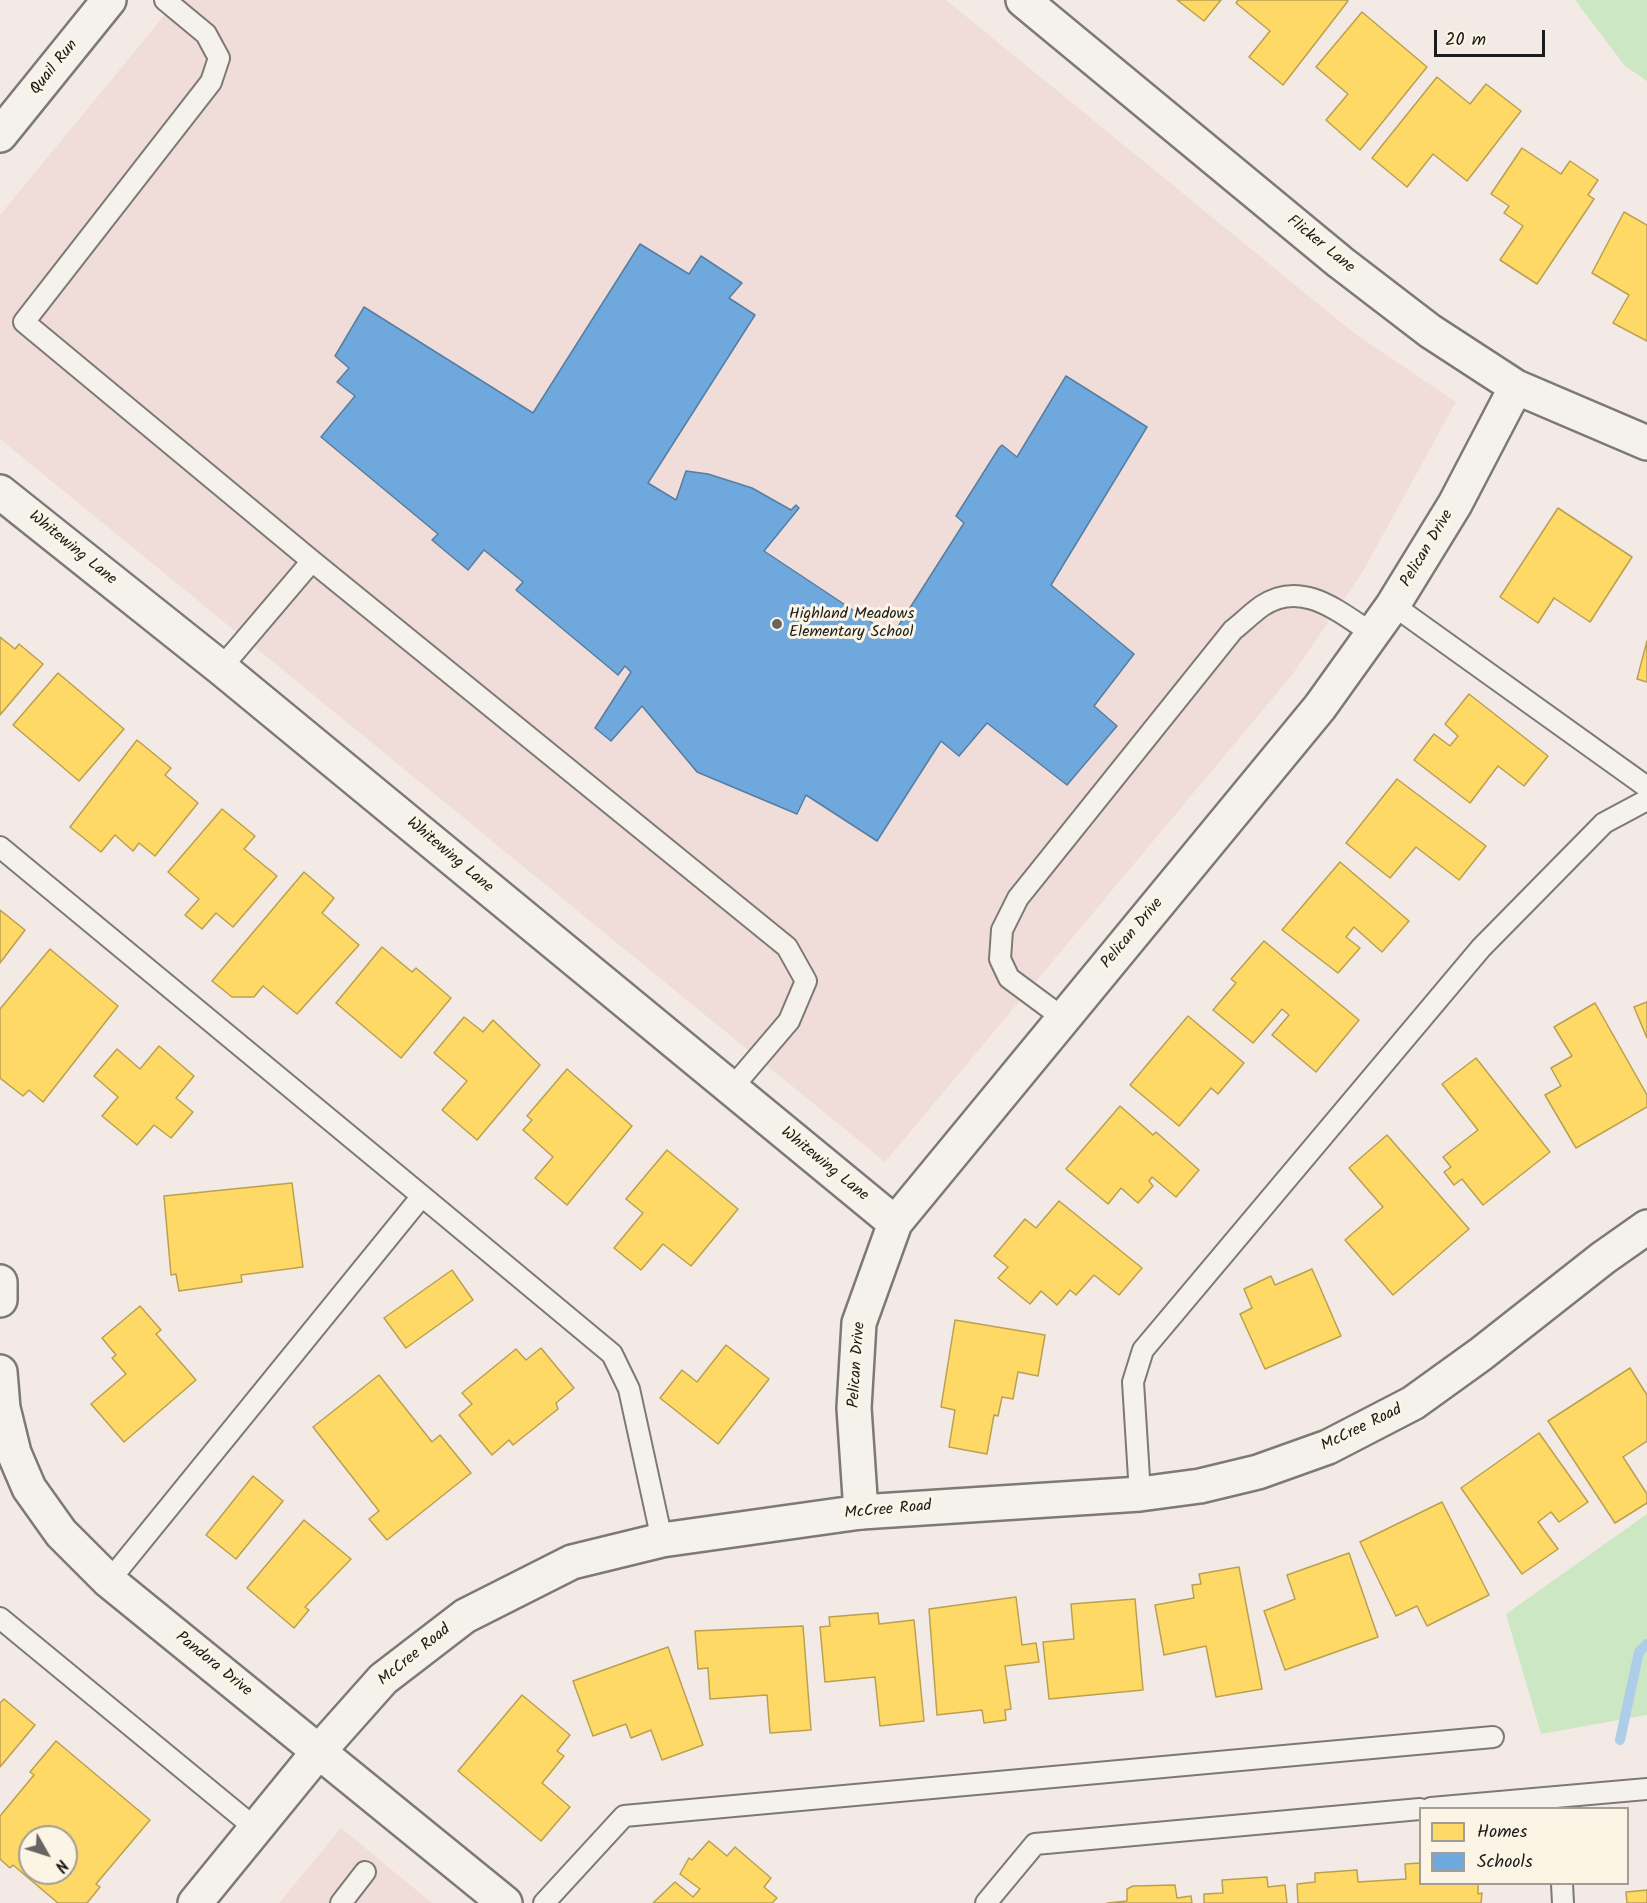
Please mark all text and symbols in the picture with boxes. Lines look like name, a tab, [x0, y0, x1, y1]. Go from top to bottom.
scale bar	[1437, 18, 1548, 56]
text: 20 m	[1445, 26, 1486, 55]
street label: Quail Run	[27, 37, 83, 99]
street label: Flicker Lane	[1282, 212, 1358, 278]
street label: Pelican Drive	[1397, 507, 1459, 591]
street label: Whitewing Lane	[24, 508, 120, 590]
place label: Highland Meadows Elementary School	[789, 605, 914, 643]
marker: Highland Meadows Elementary School	[770, 617, 784, 631]
street label: Whitewing Lane	[402, 814, 496, 898]
street label: Pelican Drive	[1098, 895, 1168, 973]
street label: Whitewing Lane	[776, 1124, 872, 1206]
street label: Pelican Drive	[845, 1321, 871, 1409]
street label: McCree Road	[1318, 1401, 1406, 1457]
street label: McCree Road	[844, 1498, 932, 1524]
street label: McCree Road	[375, 1621, 455, 1691]
street label: Pandora Drive	[171, 1628, 255, 1702]
legend	[1419, 1807, 1629, 1885]
text: Homes	[1477, 1818, 1527, 1847]
north arrow	[18, 1825, 78, 1885]
text: Schools	[1477, 1848, 1533, 1877]
text: N	[48, 1854, 74, 1877]

